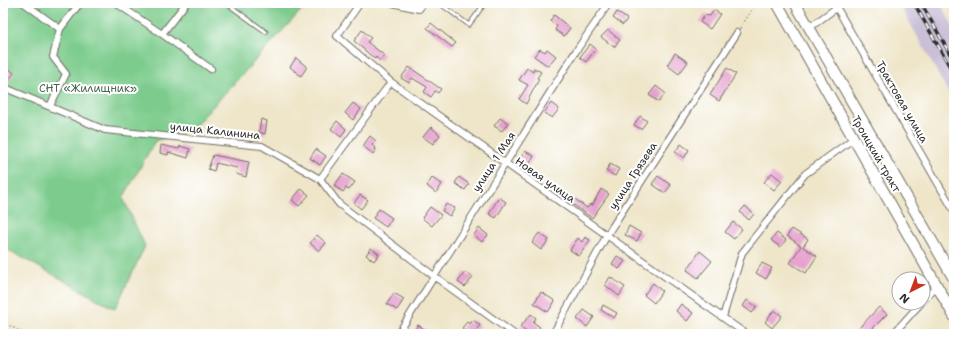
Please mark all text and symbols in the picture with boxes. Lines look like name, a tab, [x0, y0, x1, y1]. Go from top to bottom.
street label: Трактовая улица	[872, 58, 932, 146]
park label: СНТ «Жилищник»	[39, 81, 137, 96]
street label: Троицкий тракт	[848, 113, 904, 195]
street label: улица Калинина	[169, 119, 261, 143]
street label: улица 1 Мая	[469, 129, 519, 195]
street label: улица Грязева	[605, 139, 661, 213]
street label: Новая улица	[512, 154, 578, 206]
north arrow	[891, 271, 931, 311]
text: N	[896, 289, 913, 307]

